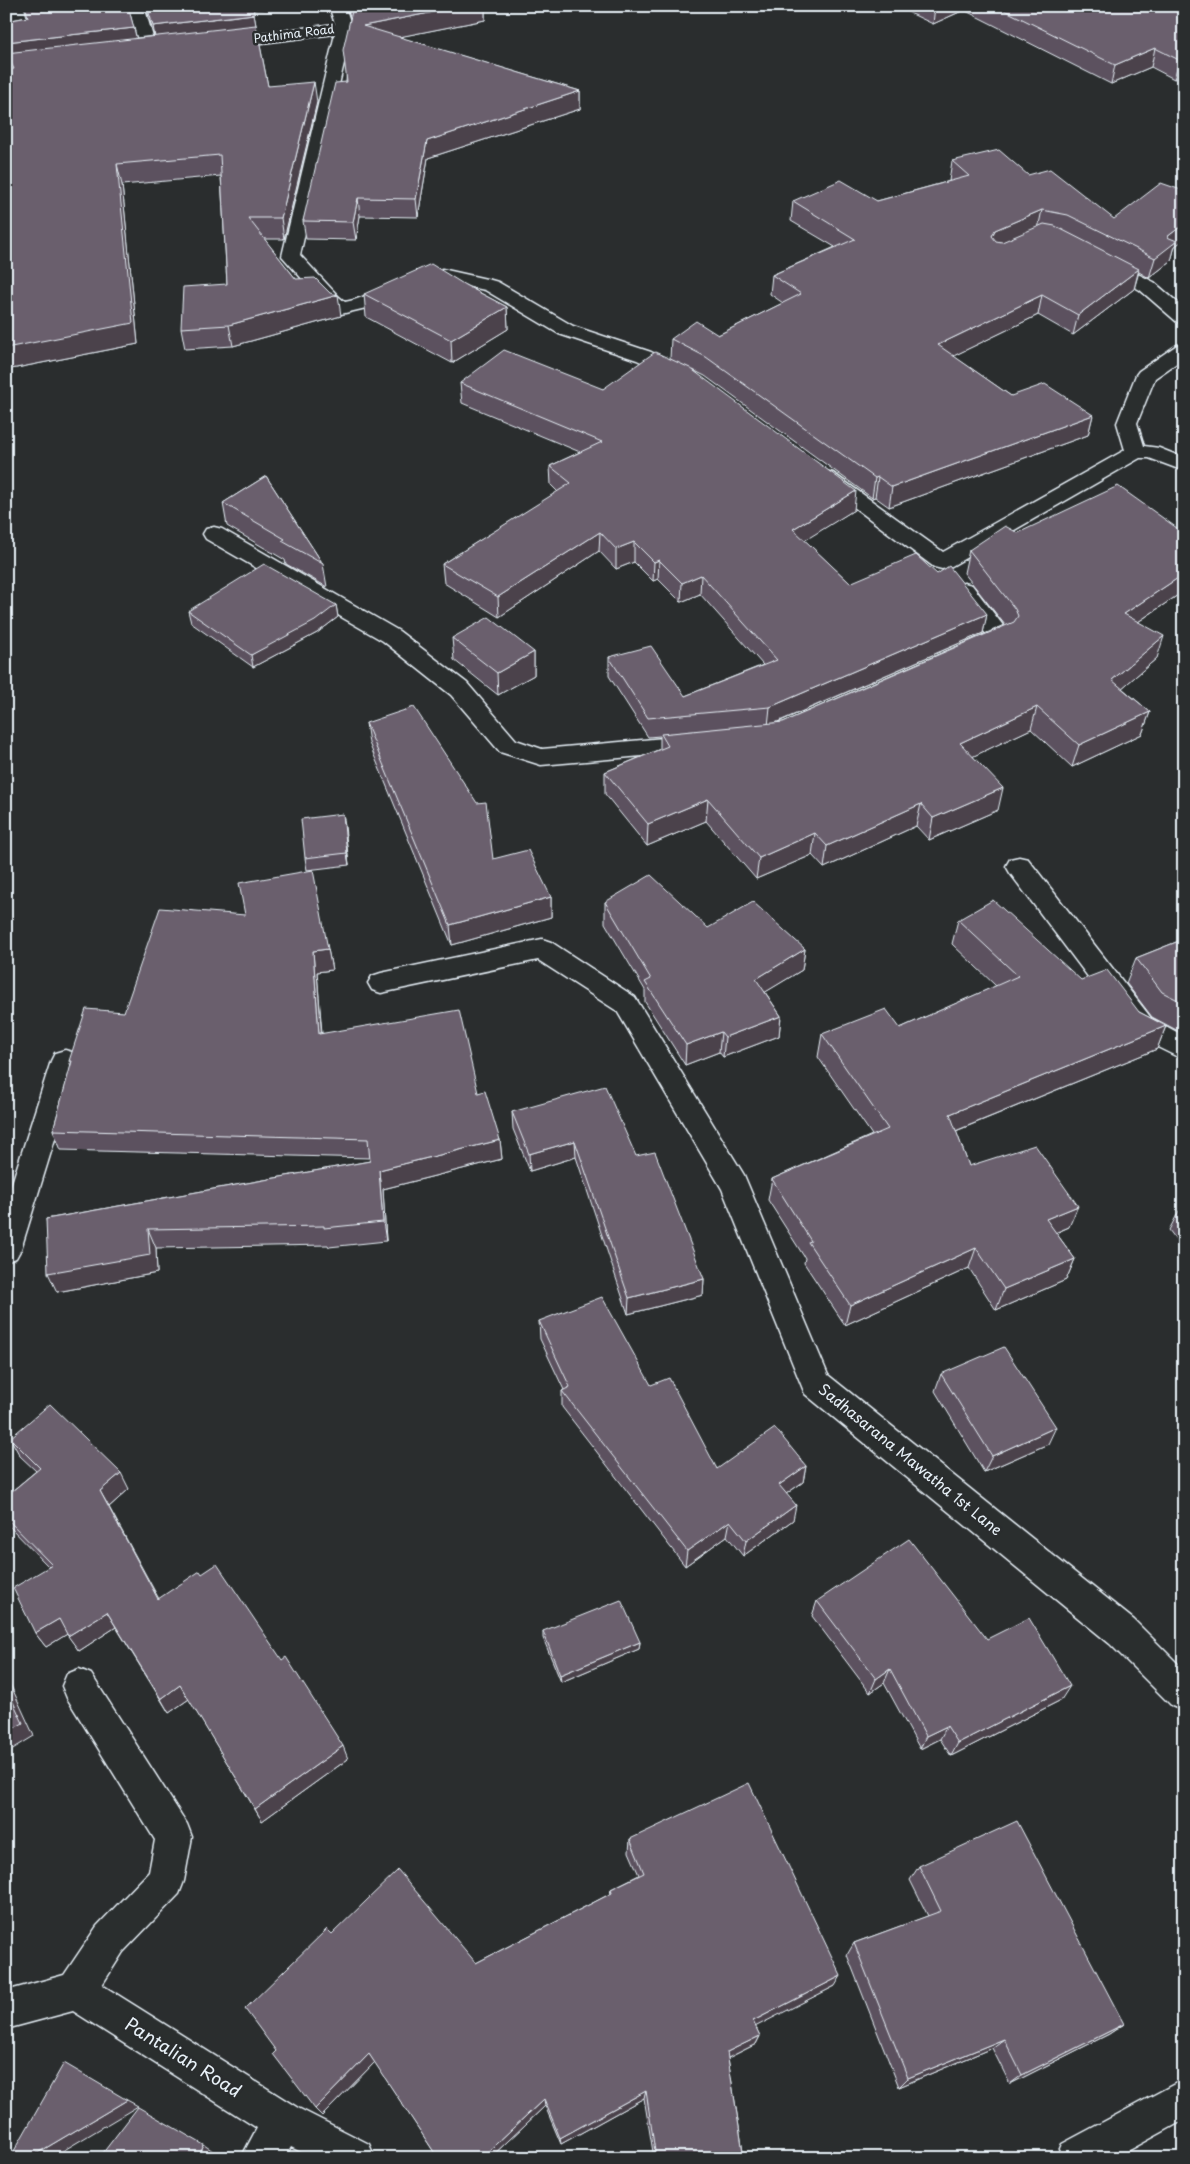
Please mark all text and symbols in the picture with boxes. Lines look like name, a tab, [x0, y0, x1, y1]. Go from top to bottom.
street label: Pathima Road	[253, 19, 335, 47]
street label: Sadhasarana Mawatha 1st Lane	[814, 1377, 1008, 1541]
street label: Pantalian Road	[120, 2010, 247, 2103]

